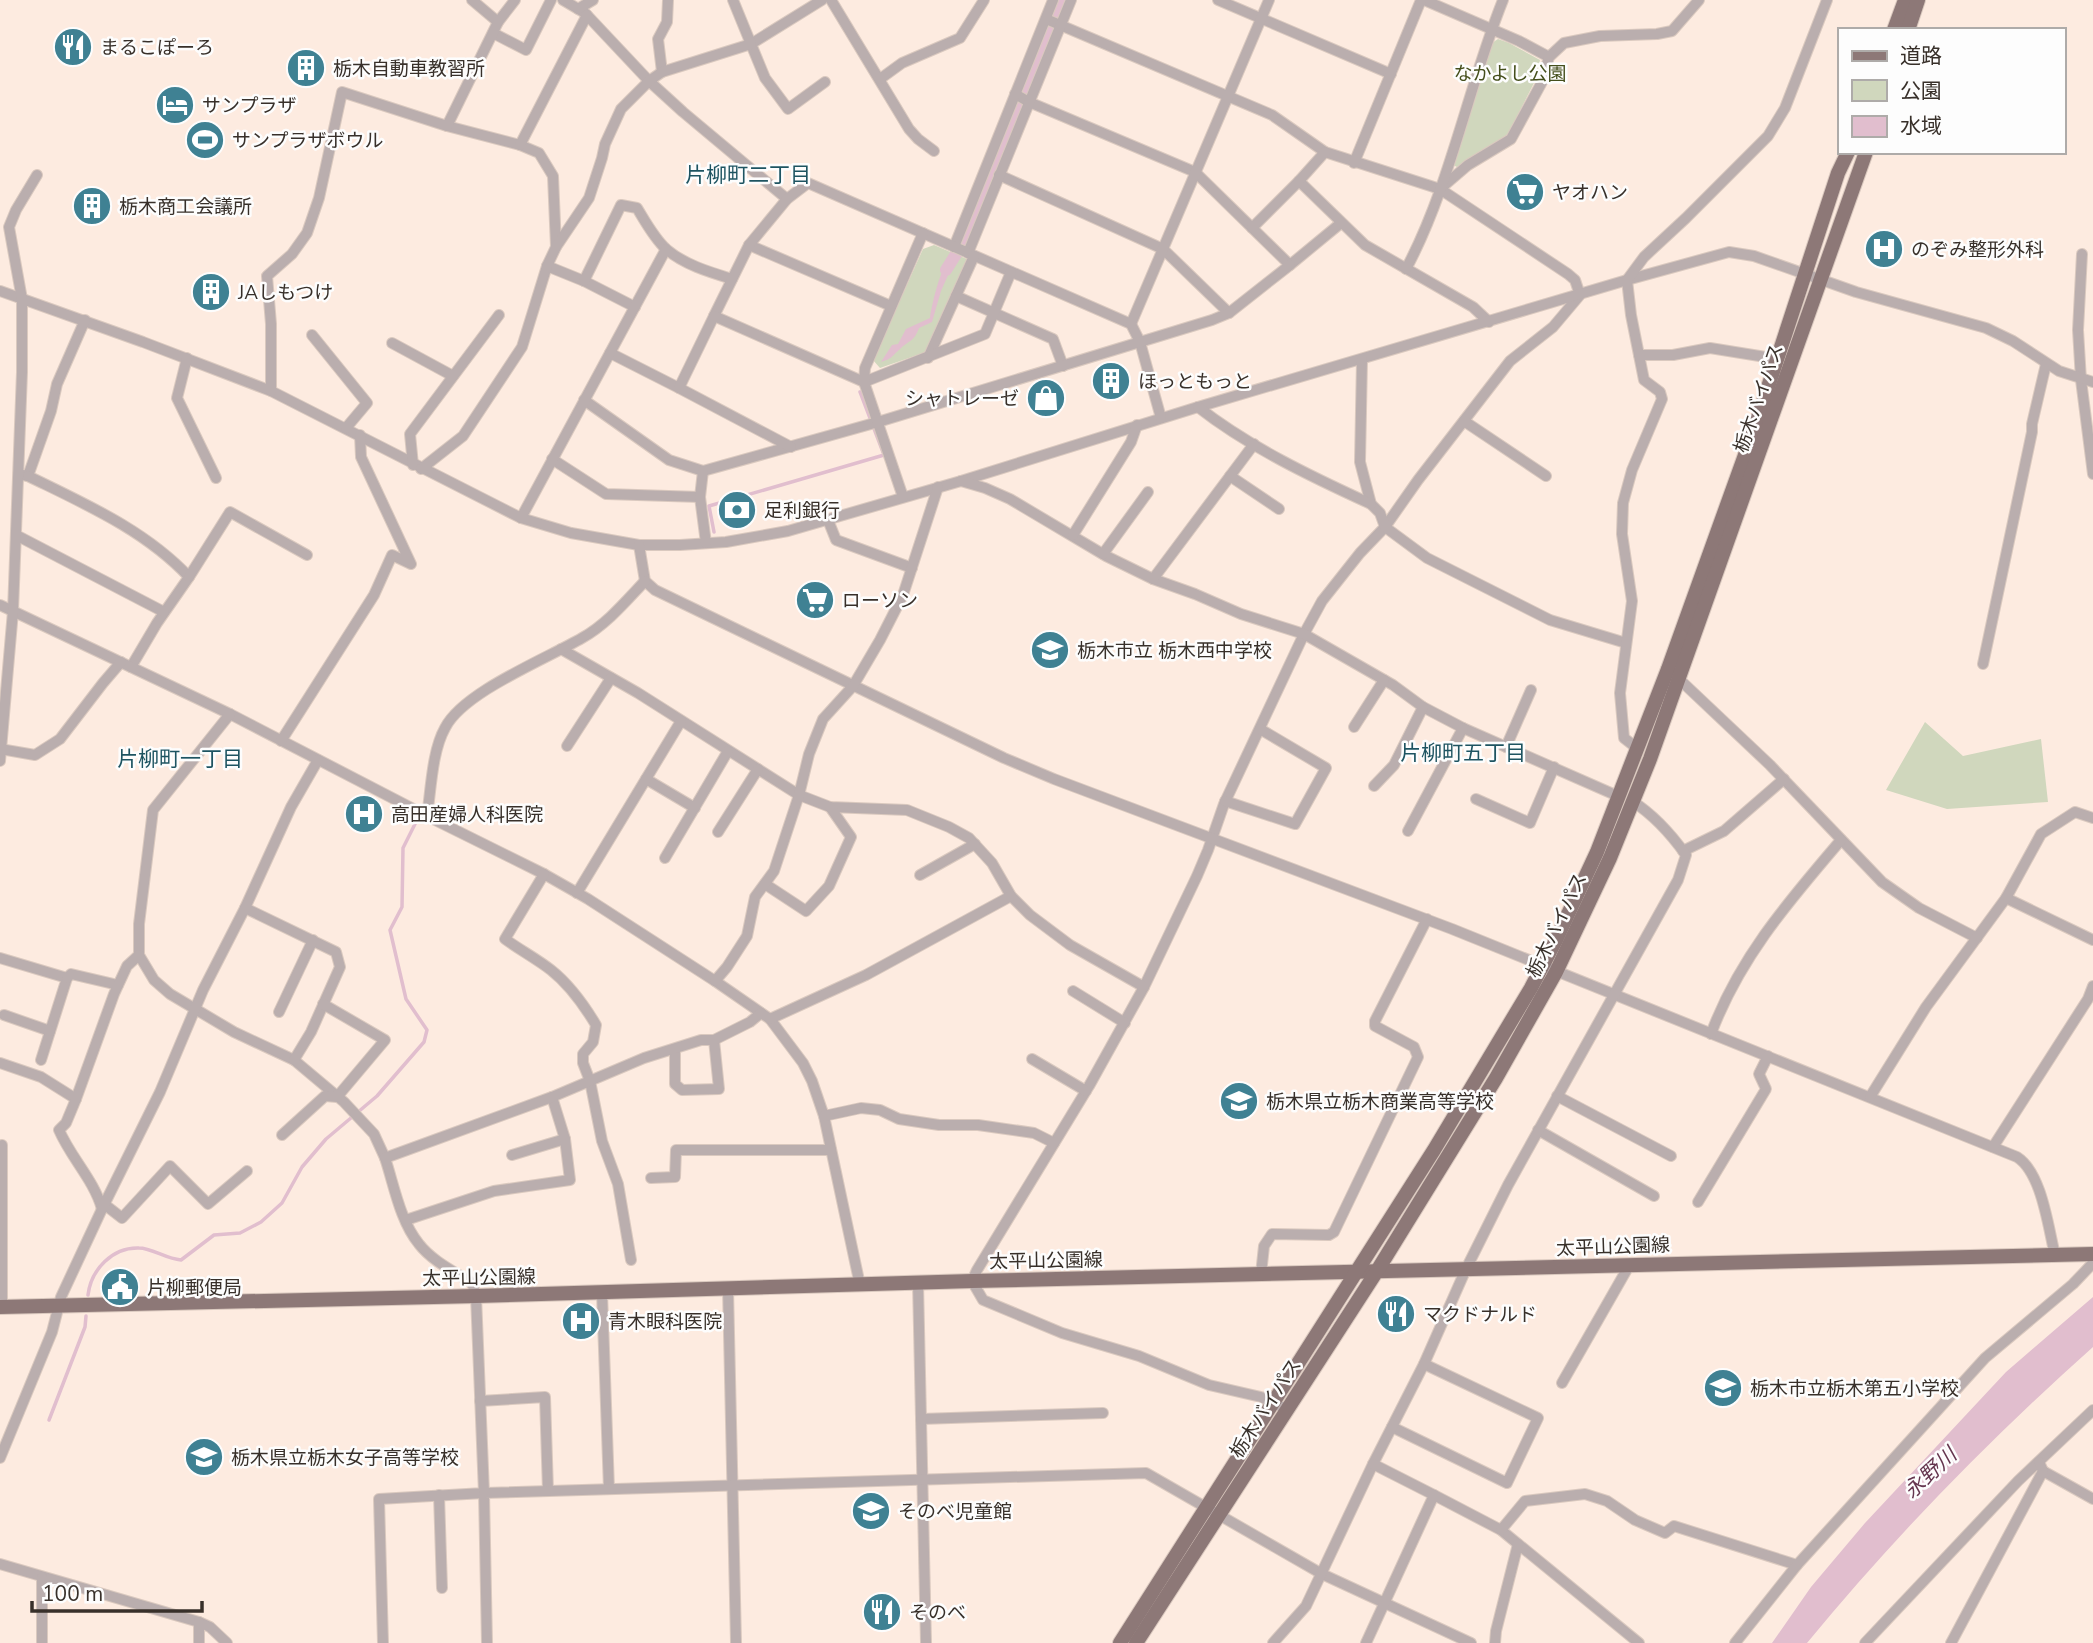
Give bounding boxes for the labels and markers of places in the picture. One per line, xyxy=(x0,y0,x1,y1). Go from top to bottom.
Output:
restaurant icon: まるこぽーろ xyxy=(52,26,94,68)
place label: まるこぽーろ xyxy=(100,35,214,61)
building icon: 栃木自動車教習所 xyxy=(285,47,327,89)
place label: 栃木自動車教習所 xyxy=(333,56,485,82)
hotel icon: サンプラザ xyxy=(154,84,196,126)
place label: サンプラザ xyxy=(202,93,296,119)
sports icon: サンプラザボウル xyxy=(184,119,226,161)
place label: サンプラザボウル xyxy=(232,128,383,154)
supermarket icon: ヤオハン xyxy=(1504,171,1546,213)
place label: ヤオハン xyxy=(1552,180,1628,206)
building icon: 栃木商工会議所 xyxy=(71,185,113,227)
place label: 栃木商工会議所 xyxy=(119,194,252,220)
hospital icon: のぞみ整形外科 xyxy=(1863,228,1905,270)
place label: のぞみ整形外科 xyxy=(1911,237,2044,263)
building icon: JAしもつけ xyxy=(190,271,232,313)
place label: JAしもつけ xyxy=(237,280,333,306)
building icon: ほっともっと xyxy=(1090,360,1132,402)
place label: ほっともっと xyxy=(1138,369,1252,395)
shop icon: シャトレーゼ xyxy=(1025,377,1067,419)
place label: シャトレーゼ xyxy=(905,386,1019,412)
bank icon: 足利銀行 xyxy=(716,489,758,531)
place label: 足利銀行 xyxy=(764,498,840,524)
supermarket icon: ローソン xyxy=(794,579,836,621)
place label: ローソン xyxy=(842,588,918,614)
school or university icon: 栃木市立 栃木西中学校 xyxy=(1029,629,1071,671)
place label: 栃木市立 栃木西中学校 xyxy=(1077,638,1272,664)
hospital icon: 高田産婦人科医院 xyxy=(343,793,385,835)
place label: 高田産婦人科医院 xyxy=(391,802,543,828)
school or university icon: 栃木県立栃木商業高等学校 xyxy=(1218,1080,1260,1122)
place label: 栃木県立栃木商業高等学校 xyxy=(1266,1089,1494,1115)
public building icon: 片柳郵便局 xyxy=(99,1266,141,1308)
place label: 片柳郵便局 xyxy=(147,1275,242,1301)
restaurant icon: マクドナルド xyxy=(1375,1293,1417,1335)
hospital icon: 青木眼科医院 xyxy=(560,1300,602,1342)
place label: マクドナルド xyxy=(1423,1302,1537,1328)
place label: 青木眼科医院 xyxy=(608,1309,722,1335)
school or university icon: 栃木市立栃木第五小学校 xyxy=(1702,1367,1744,1409)
place label: 栃木市立栃木第五小学校 xyxy=(1750,1376,1959,1402)
school or university icon: 栃木県立栃木女子高等学校 xyxy=(183,1436,225,1478)
place label: 栃木県立栃木女子高等学校 xyxy=(231,1445,459,1471)
school or university icon: そのべ児童館 xyxy=(850,1490,892,1532)
place label: そのべ児童館 xyxy=(898,1499,1012,1525)
restaurant icon: そのべ xyxy=(861,1591,903,1633)
place label: そのべ xyxy=(909,1600,966,1626)

